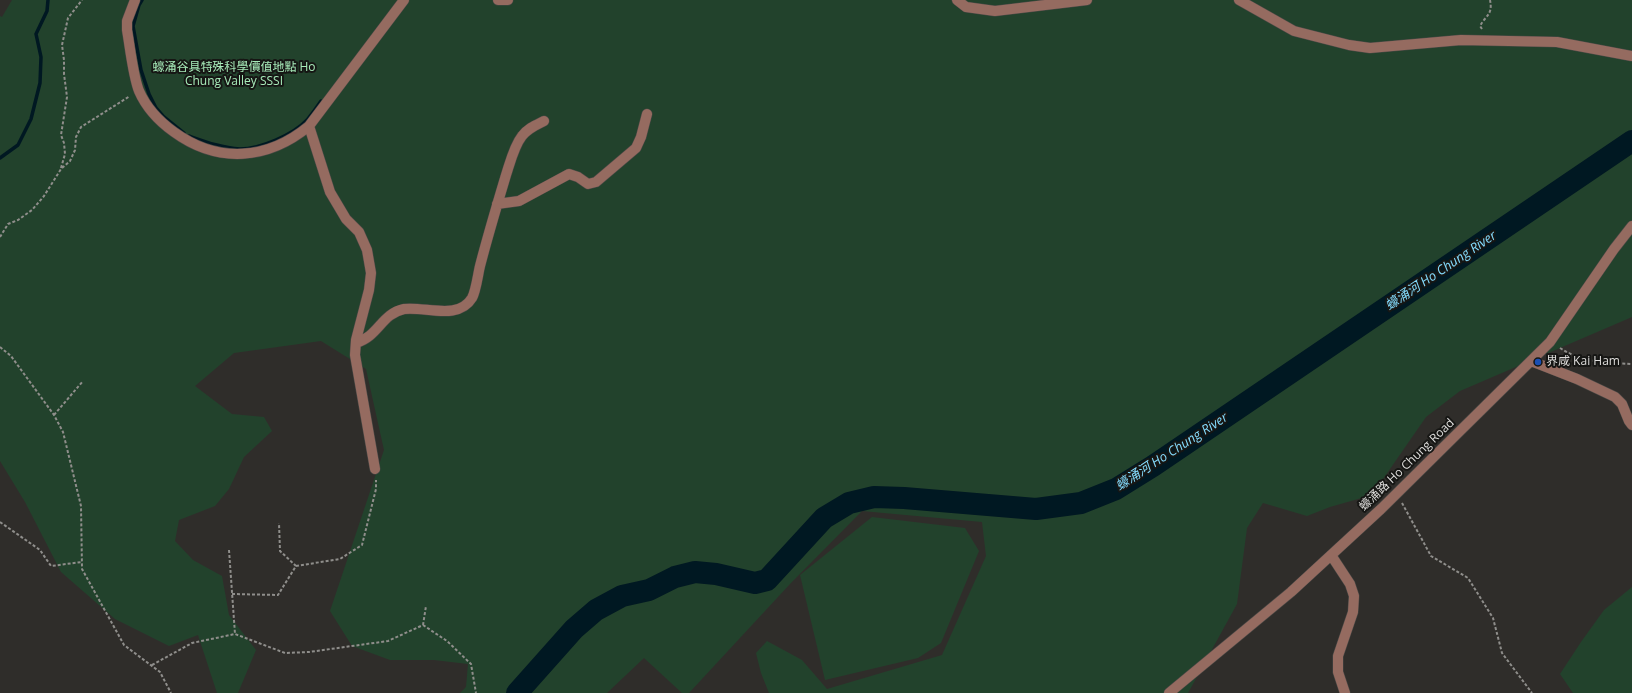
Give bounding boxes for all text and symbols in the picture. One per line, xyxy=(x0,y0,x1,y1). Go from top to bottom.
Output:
park label: 蠔涌谷具特殊科學價值地點 Ho Chung Valley SSSI xyxy=(152,61,316,89)
water label: 蠔涌河 Ho Chung River xyxy=(1383,228,1499,314)
place label: 界咸 Kai Ham xyxy=(1546,355,1620,369)
marker: 界咸 Kai Ham xyxy=(1533,357,1543,367)
water label: 蠔涌河 Ho Chung River xyxy=(1113,410,1231,494)
street label: 蠔涌路 Ho Chung Road xyxy=(1357,416,1457,514)

